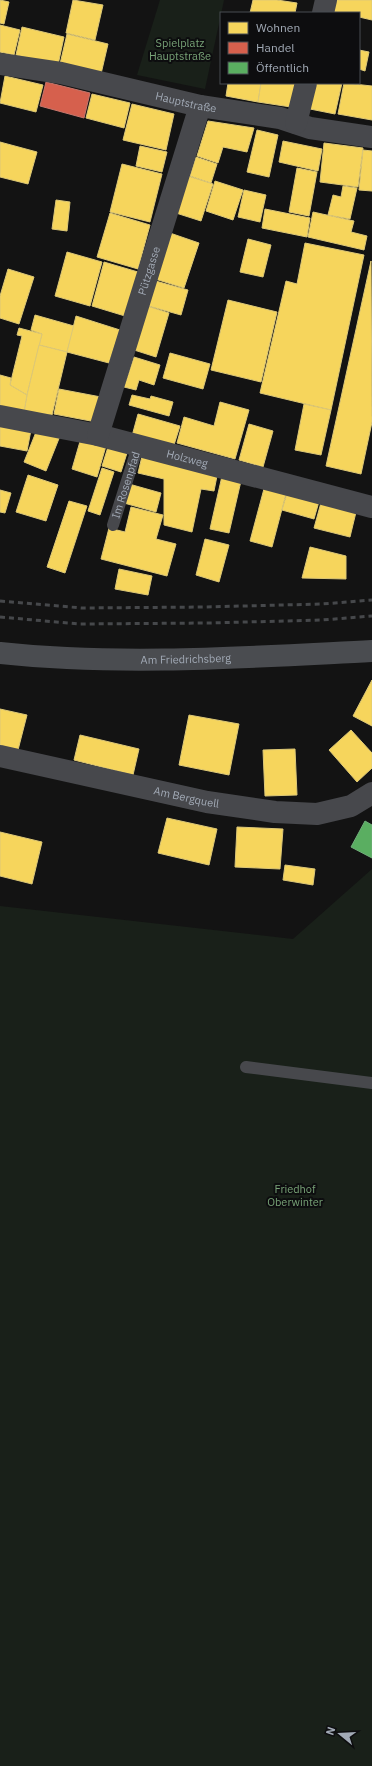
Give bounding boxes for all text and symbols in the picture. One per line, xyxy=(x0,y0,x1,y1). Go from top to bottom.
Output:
legend xyxy=(220,12,360,84)
text: Wohnen xyxy=(256,20,300,35)
park label: Spielplatz Hauptstraße xyxy=(149,36,211,63)
text: Handel xyxy=(256,40,295,55)
text: Öffentlich xyxy=(256,60,309,75)
street label: Hauptstraße xyxy=(154,89,217,115)
street label: Pützgasse xyxy=(135,245,163,297)
street label: Holzweg xyxy=(165,446,210,471)
street label: Im Rosenpfad xyxy=(109,450,143,520)
street label: Am Friedrichsberg xyxy=(141,651,231,667)
street label: Am Bergquell xyxy=(152,783,220,811)
park label: Friedhof Oberwinter xyxy=(267,1182,323,1209)
north arrow xyxy=(320,1714,360,1754)
text: N xyxy=(323,1725,338,1737)

